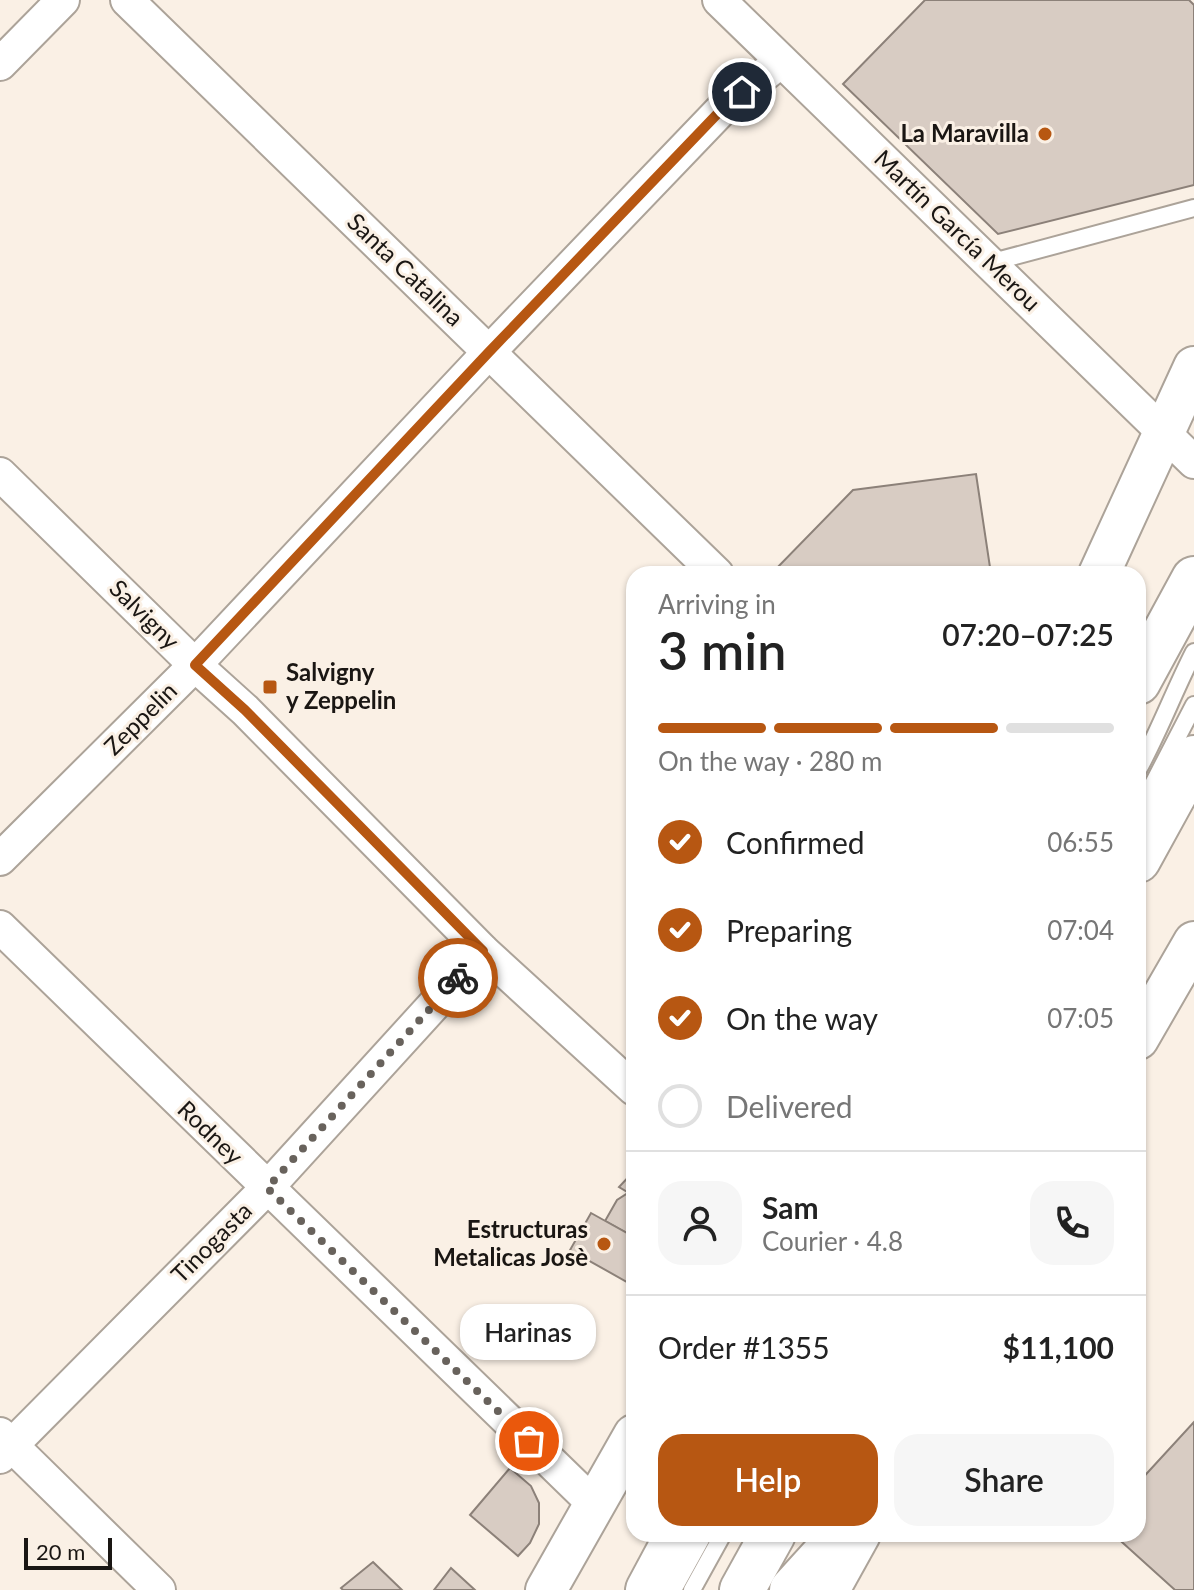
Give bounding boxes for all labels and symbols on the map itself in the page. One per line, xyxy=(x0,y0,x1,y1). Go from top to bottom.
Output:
pin xyxy=(708,58,776,126)
place label: La Maravilla xyxy=(900,118,1029,147)
marker: La Maravilla xyxy=(1036,125,1054,143)
street label: Martín García Merou xyxy=(869,143,1047,317)
street label: Santa Catalina xyxy=(342,206,470,331)
street label: Salvigny xyxy=(104,573,186,655)
place label: Salvigny y Zeppelin xyxy=(286,657,396,714)
street label: Zeppelin xyxy=(98,676,182,760)
marker: Salvigny y Zeppelin xyxy=(261,678,279,696)
courier xyxy=(418,938,498,1018)
street label: Rodney xyxy=(172,1094,250,1170)
street label: Tinogasta xyxy=(165,1196,257,1288)
place label: Estructuras Metalicas Josè xyxy=(433,1214,588,1271)
marker: Estructuras Metalicas Josè xyxy=(595,1235,613,1253)
callout: Harinas xyxy=(461,1305,597,1361)
pin xyxy=(495,1407,563,1475)
scale bar xyxy=(24,1534,112,1570)

